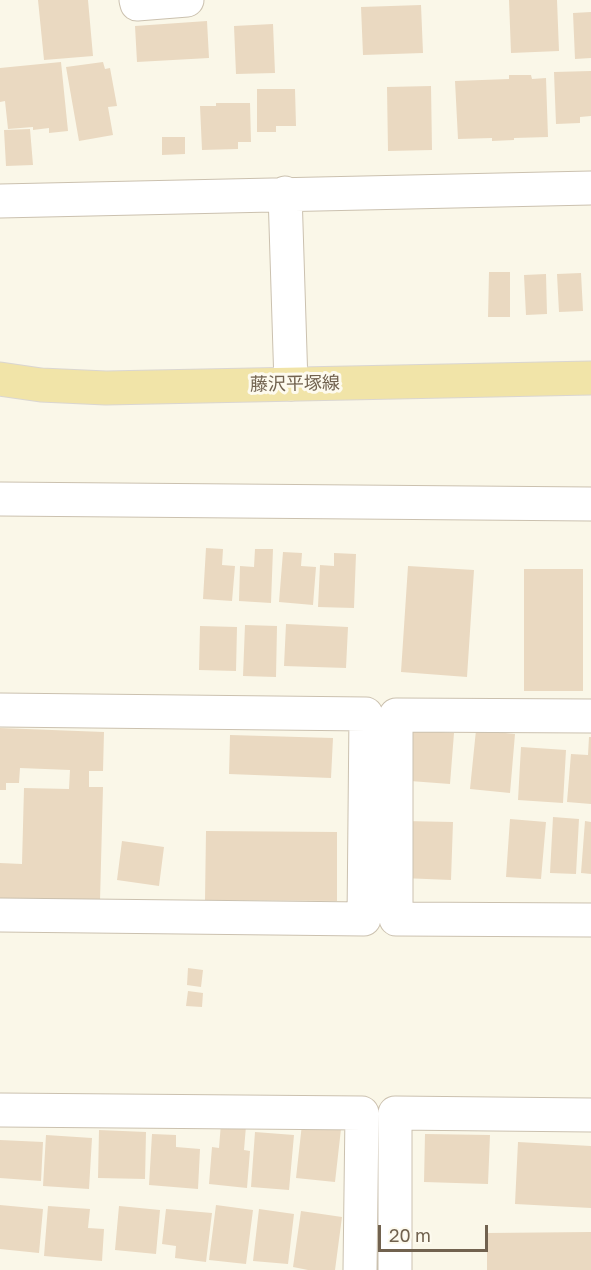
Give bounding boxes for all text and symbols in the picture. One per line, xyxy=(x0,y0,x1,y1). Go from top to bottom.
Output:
street label: 藤沢平塚線 xyxy=(250,372,340,396)
scale bar xyxy=(381,1213,490,1251)
text: 20 m xyxy=(389,1224,431,1246)

